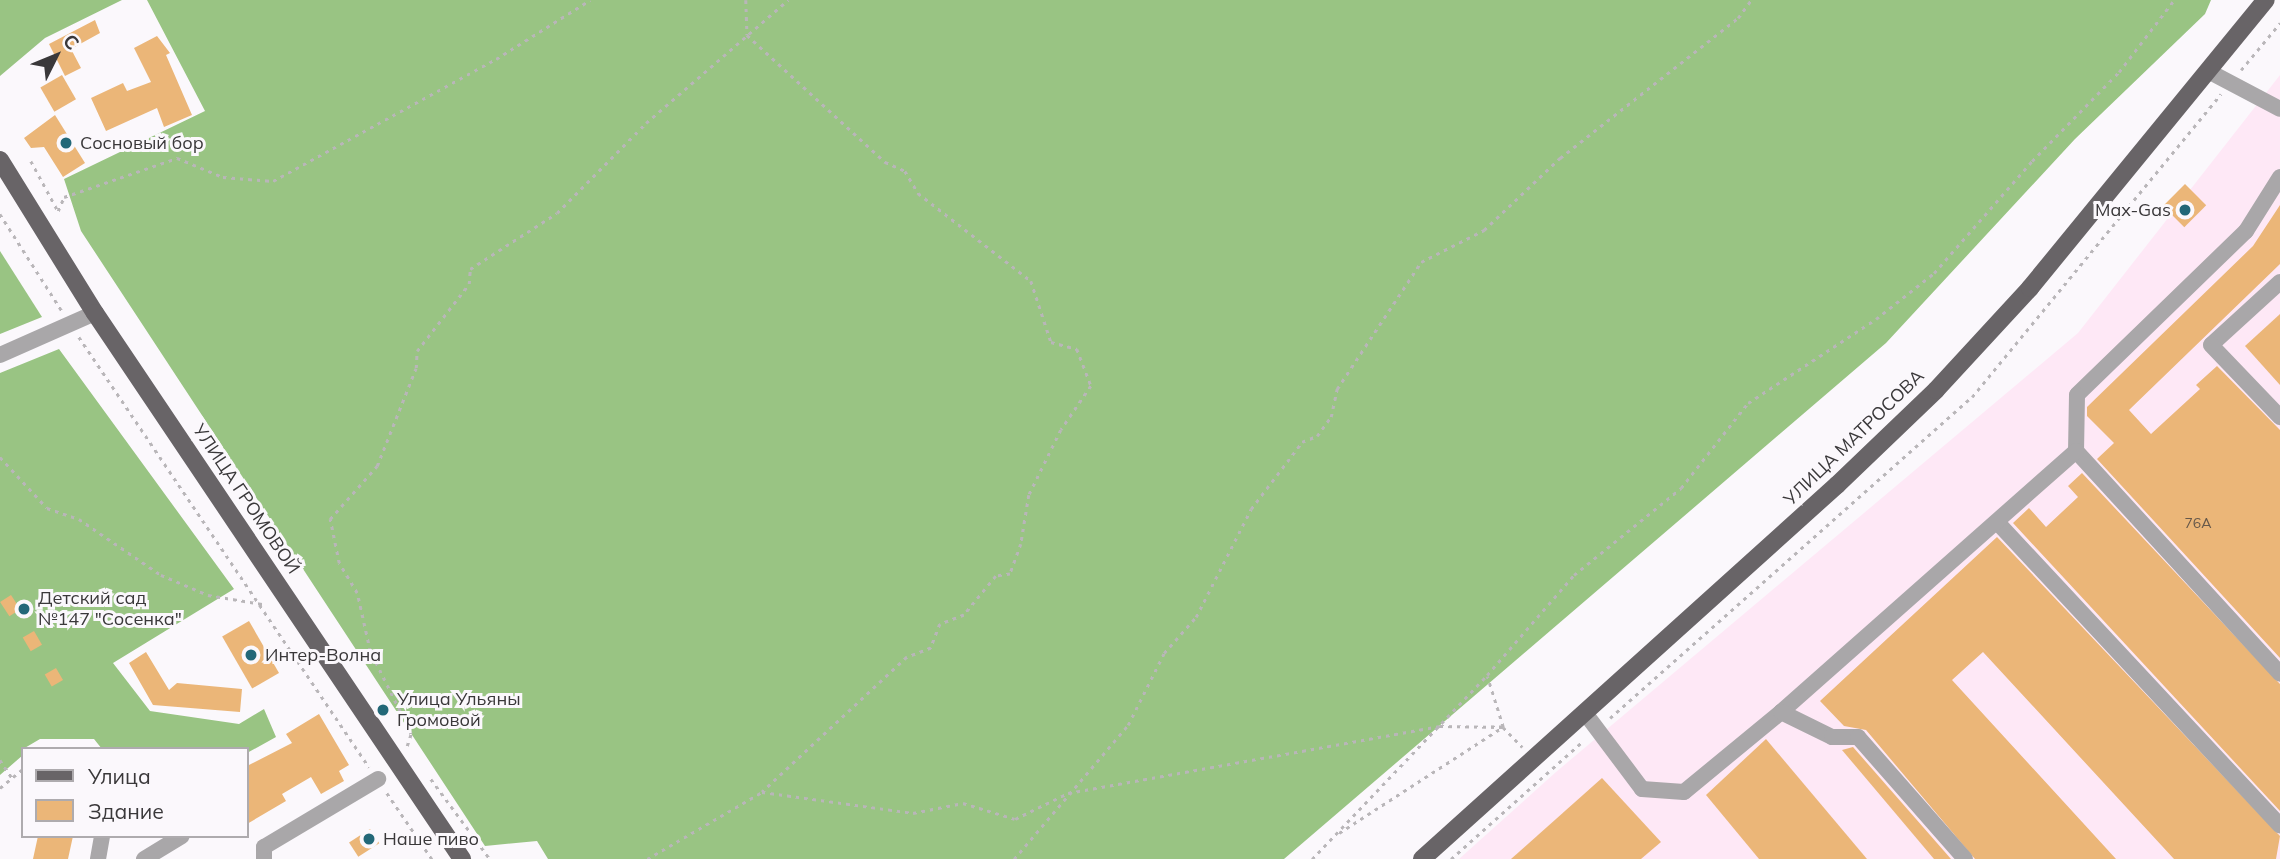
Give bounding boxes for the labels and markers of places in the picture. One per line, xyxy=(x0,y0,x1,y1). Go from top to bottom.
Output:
place label: Сосновый бор xyxy=(80,132,204,154)
marker: Сосновый бор xyxy=(58,135,74,151)
place label: Max-Gas xyxy=(2095,199,2171,221)
marker: Max-Gas xyxy=(2177,202,2193,218)
place label: Детский сад №147 "Сосенка" xyxy=(38,588,182,630)
marker: Детский сад №147 "Сосенка" xyxy=(16,601,32,617)
place label: Интер-Волна xyxy=(265,644,381,666)
marker: Интер-Волна xyxy=(243,647,259,663)
place label: Улица Ульяны Громовой xyxy=(397,689,521,732)
marker: Улица Ульяны Громовой xyxy=(375,702,391,718)
place label: Наше пиво xyxy=(383,828,479,850)
marker: Наше пиво xyxy=(361,831,377,847)

